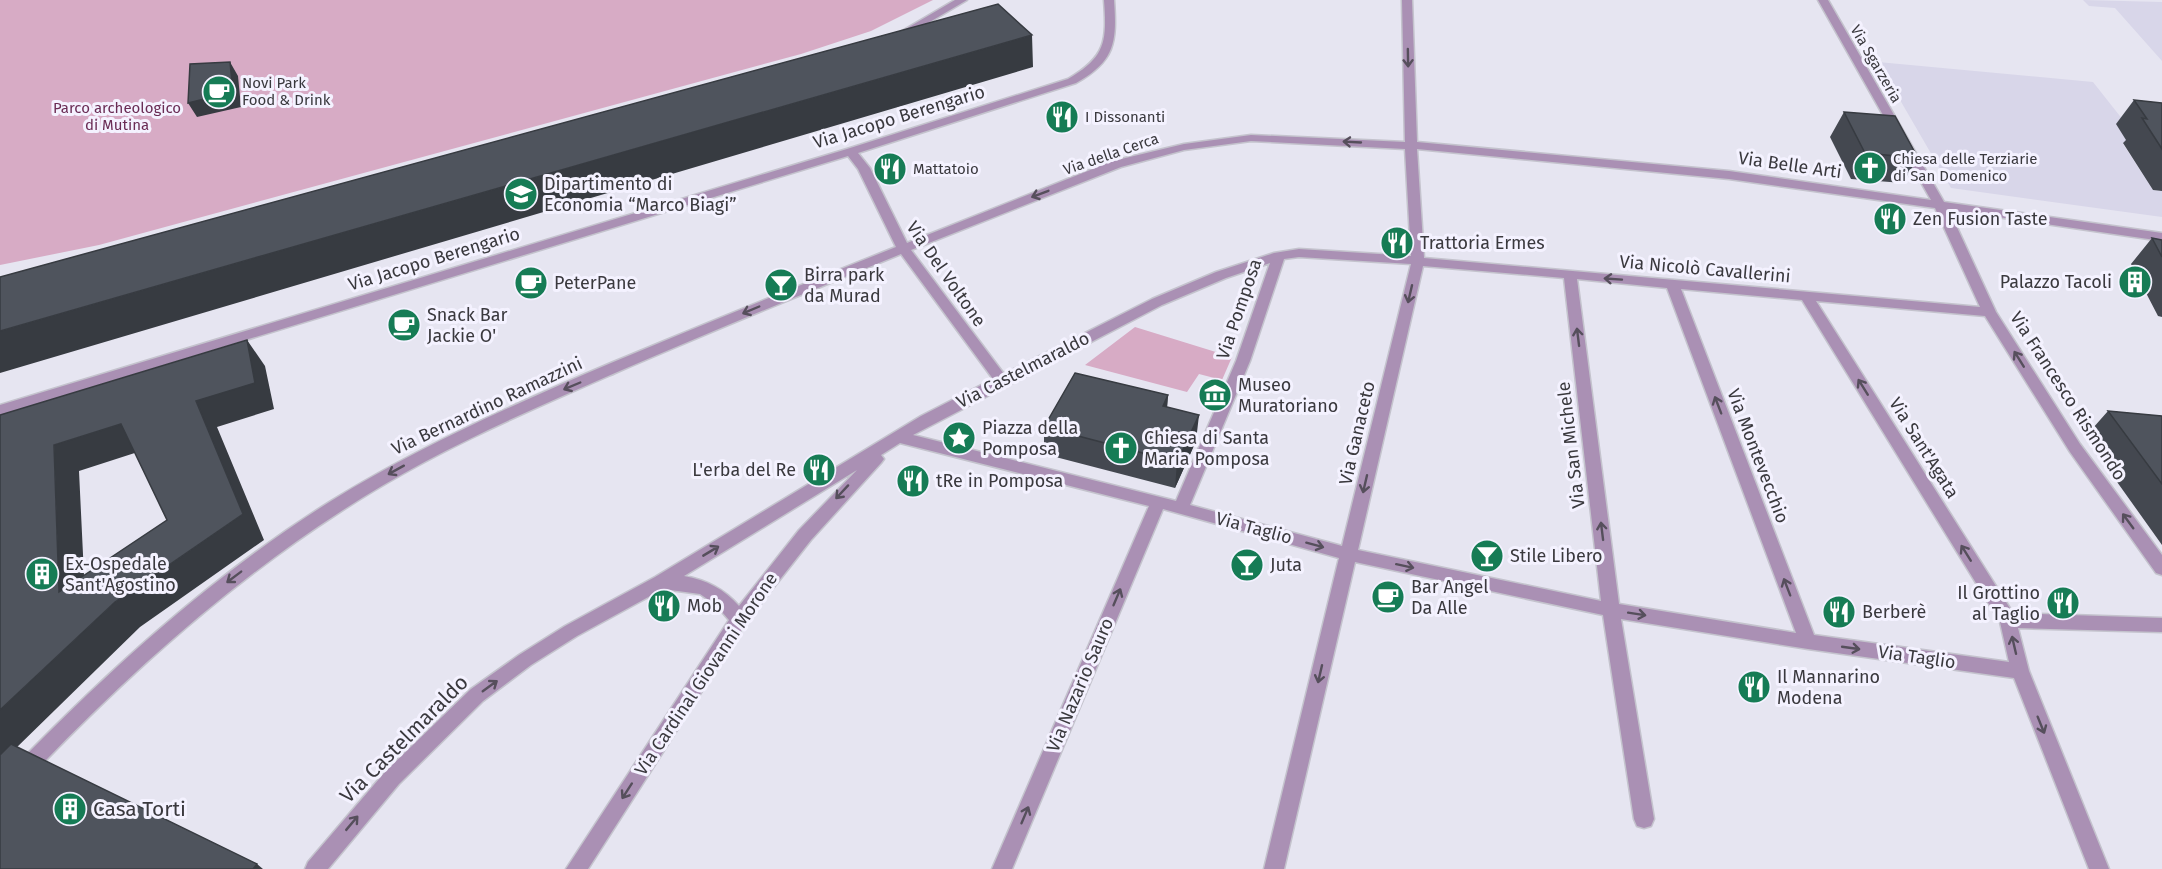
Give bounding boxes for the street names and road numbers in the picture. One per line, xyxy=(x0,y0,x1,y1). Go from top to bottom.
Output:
street label: Via Sgarzeria xyxy=(1846,22,1906,106)
street label: Via Jacopo Berengario xyxy=(810,80,988,154)
street label: Via della Cerca xyxy=(1061,129,1161,179)
street label: Via Belle Arti xyxy=(1737,147,1843,183)
street label: Via Del Voltone xyxy=(902,217,990,331)
street label: Via Jacopo Berengario xyxy=(345,222,523,296)
street label: Via Nicolò Cavallerini xyxy=(1618,251,1792,287)
street label: Via Pomposa xyxy=(1212,256,1266,362)
street label: Via Francesco Rismondo xyxy=(2005,308,2131,484)
street label: Via Castelmaraldo xyxy=(953,327,1093,413)
street label: Via Bernardino Ramazzini xyxy=(388,352,586,460)
street label: Via Ganaceto xyxy=(1334,379,1380,487)
street label: Via San Michele xyxy=(1552,380,1590,510)
street label: Via Montevecchio xyxy=(1722,386,1794,526)
street label: Via Sant'Agata xyxy=(1884,394,1964,502)
street label: Via Taglio xyxy=(1214,507,1294,549)
street label: Via Cardinal Giovanni Morone xyxy=(630,568,782,780)
street label: Via Nazario Sauro xyxy=(1042,615,1118,755)
street label: Via Taglio xyxy=(1877,641,1957,673)
street label: Via Castelmaraldo xyxy=(334,669,474,809)

